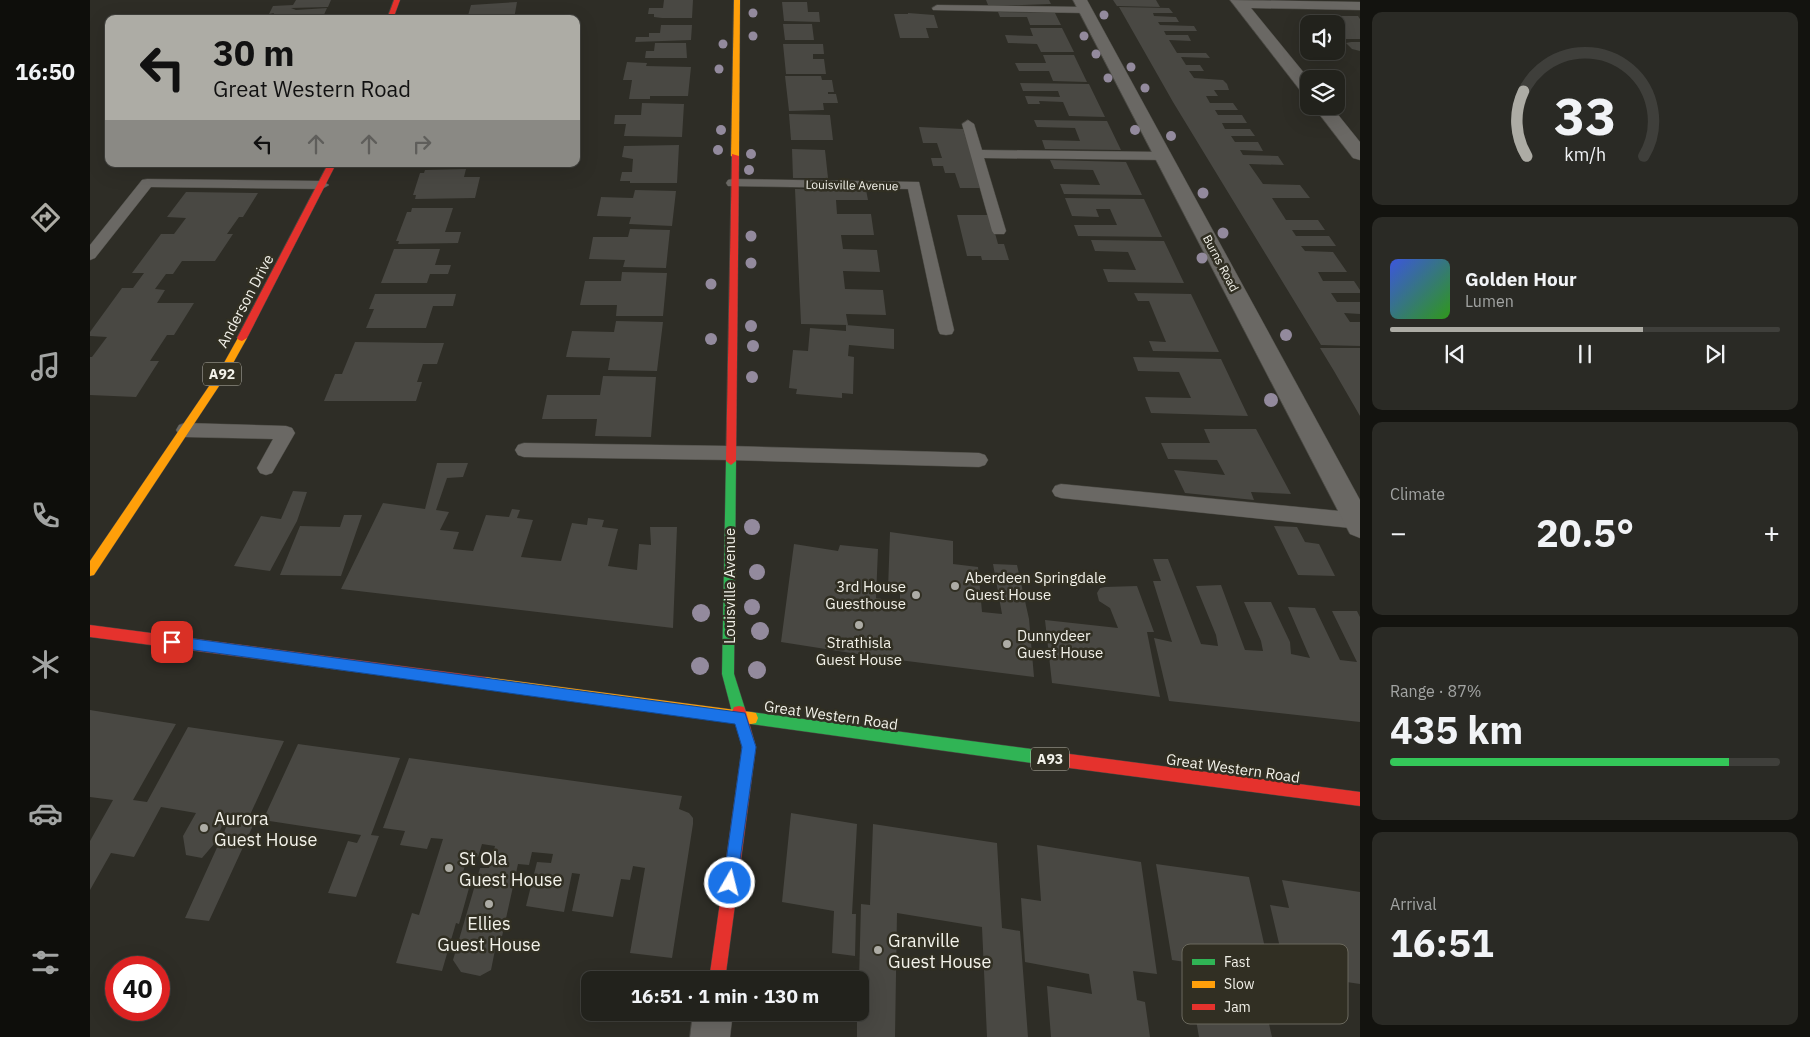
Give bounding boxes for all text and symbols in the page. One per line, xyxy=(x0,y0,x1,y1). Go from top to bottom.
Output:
map controls xyxy=(1300,15,1345,115)
button: sound xyxy=(1300,15,1345,60)
text: 30 m xyxy=(213,30,295,76)
icon: left xyxy=(130,35,195,100)
text: 16:50 xyxy=(15,57,75,86)
button: layers xyxy=(1300,70,1345,115)
text: Great Western Road xyxy=(213,74,411,103)
text: 33 xyxy=(1554,82,1616,149)
icon: left xyxy=(249,130,277,158)
icon: ahead xyxy=(302,130,330,158)
icon: ahead xyxy=(355,130,383,158)
icon: right xyxy=(408,130,436,158)
text: km/h xyxy=(1564,143,1606,166)
street label: Louisville Avenue xyxy=(805,177,899,193)
icon: directions xyxy=(28,200,63,235)
street label: Burns Road xyxy=(1200,232,1242,294)
street label: Anderson Drive xyxy=(212,251,278,351)
text: Golden Hour xyxy=(1465,267,1577,291)
text: Lumen xyxy=(1465,291,1514,311)
icon: previous xyxy=(1441,340,1469,368)
icon: pause xyxy=(1571,340,1599,368)
icon: next xyxy=(1701,340,1729,368)
icon: music xyxy=(28,349,63,384)
road number: A92 xyxy=(203,362,241,386)
text: Climate xyxy=(1390,484,1445,504)
icon: phone xyxy=(28,498,63,533)
text: 20.5° xyxy=(1536,508,1634,557)
text: − xyxy=(1390,514,1407,551)
text: + xyxy=(1763,514,1780,551)
street label: Louisville Avenue xyxy=(720,528,739,644)
place label: Aberdeen Springdale Guest House xyxy=(965,568,1106,604)
place label: 3rd House Guesthouse xyxy=(825,577,906,613)
marker: Aberdeen Springdale Guest House xyxy=(949,580,961,592)
marker: 3rd House Guesthouse xyxy=(910,589,922,601)
marker: Strathisla Guest House xyxy=(853,619,865,631)
pin xyxy=(151,621,193,663)
place label: Dunnydeer Guest House xyxy=(1017,626,1103,662)
icon: arrive xyxy=(158,628,186,656)
place label: Strathisla Guest House xyxy=(816,633,902,669)
marker: Dunnydeer Guest House xyxy=(1001,638,1013,650)
icon: climate xyxy=(28,647,63,682)
text: Range · 87% xyxy=(1390,681,1482,701)
street label: Great Western Road xyxy=(763,696,899,734)
text: 435 km xyxy=(1390,705,1523,754)
road number: A93 xyxy=(1031,748,1069,771)
street label: Great Western Road xyxy=(1165,749,1301,787)
icon: car xyxy=(28,796,63,831)
place label: Aurora Guest House xyxy=(214,807,318,851)
marker: Aurora Guest House xyxy=(198,822,210,834)
place label: St Ola Guest House xyxy=(459,847,563,891)
position arrow xyxy=(703,856,755,908)
marker: St Ola Guest House xyxy=(443,862,455,874)
text: Arrival xyxy=(1390,894,1437,914)
marker: Ellies Guest House xyxy=(483,898,495,910)
place label: Ellies Guest House xyxy=(437,912,541,956)
text: 16:51 xyxy=(1390,918,1494,967)
place label: Granville Guest House xyxy=(888,929,992,973)
marker: Granville Guest House xyxy=(872,944,884,956)
legend xyxy=(1182,944,1348,1024)
icon: filters xyxy=(28,945,63,980)
text: Fast xyxy=(1224,953,1250,971)
speed limit sign: 40 xyxy=(105,956,170,1021)
text: Slow xyxy=(1224,975,1255,993)
text: 16:51 · 1 min · 130 m xyxy=(631,984,819,1008)
text: Jam xyxy=(1224,998,1251,1016)

